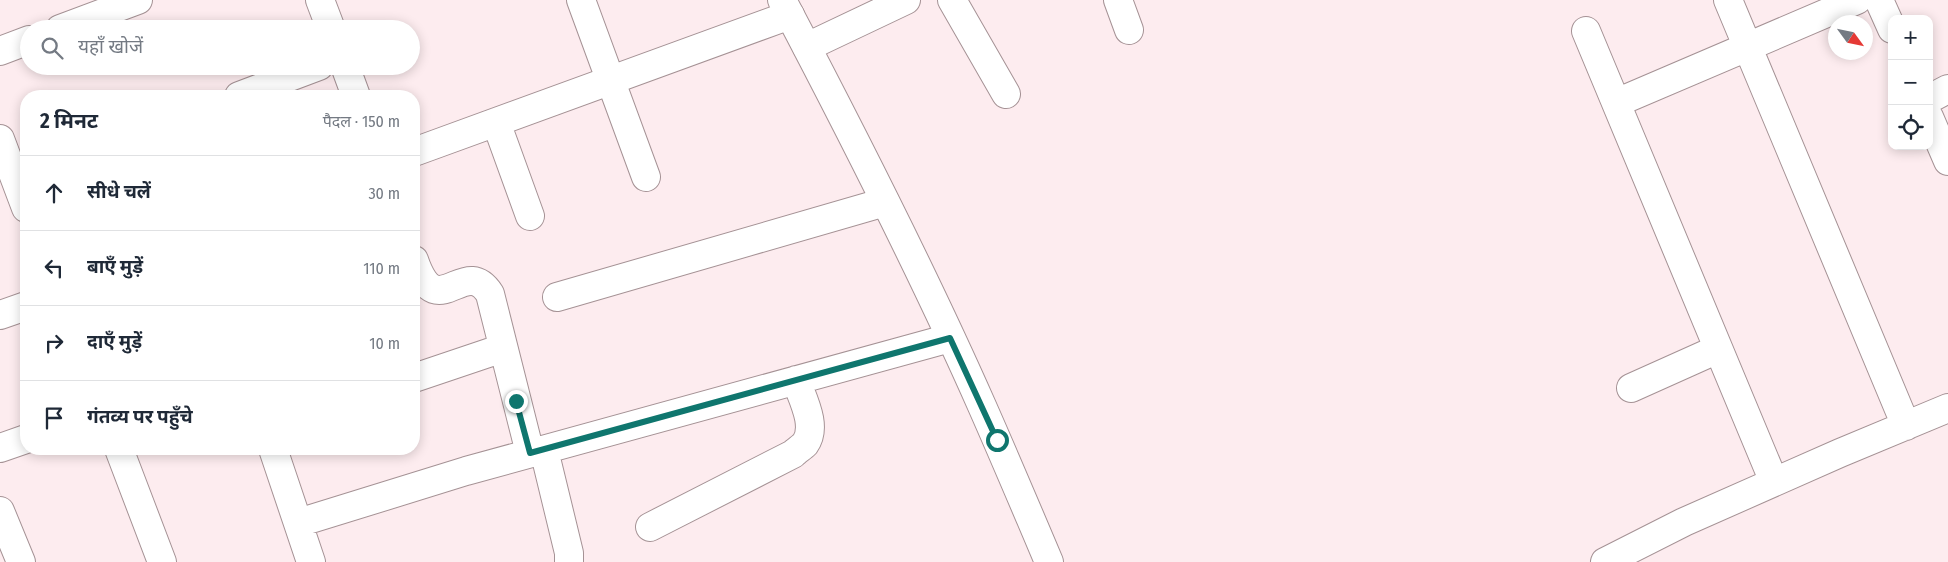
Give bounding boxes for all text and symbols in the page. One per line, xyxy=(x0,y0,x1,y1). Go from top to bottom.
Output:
north arrow xyxy=(1828,15,1873,60)
map controls xyxy=(1888,15,1933,150)
button: + xyxy=(1888,15,1933,60)
search box xyxy=(20,20,420,75)
icon: search xyxy=(38,34,66,62)
text: यहाँ खोजें xyxy=(78,35,143,58)
button: − xyxy=(1888,60,1933,105)
button: locate xyxy=(1888,105,1933,150)
text: 2 मिनट xyxy=(40,108,98,134)
text: पैदल · 150 m xyxy=(323,112,400,131)
icon: ahead xyxy=(40,179,68,207)
text: सीधे चलें xyxy=(87,180,151,203)
text: 30 m xyxy=(368,184,400,203)
icon: left xyxy=(40,254,68,282)
text: बाएँ मुड़ें xyxy=(87,255,143,278)
text: 110 m xyxy=(363,259,400,278)
icon: right xyxy=(40,329,68,357)
text: दाएँ मुड़ें xyxy=(87,330,142,353)
text: 10 m xyxy=(369,334,400,353)
route end xyxy=(505,390,528,413)
icon: arrive xyxy=(40,404,68,432)
text: गंतव्य पर पहुँचे xyxy=(87,405,193,428)
route start xyxy=(986,429,1009,452)

